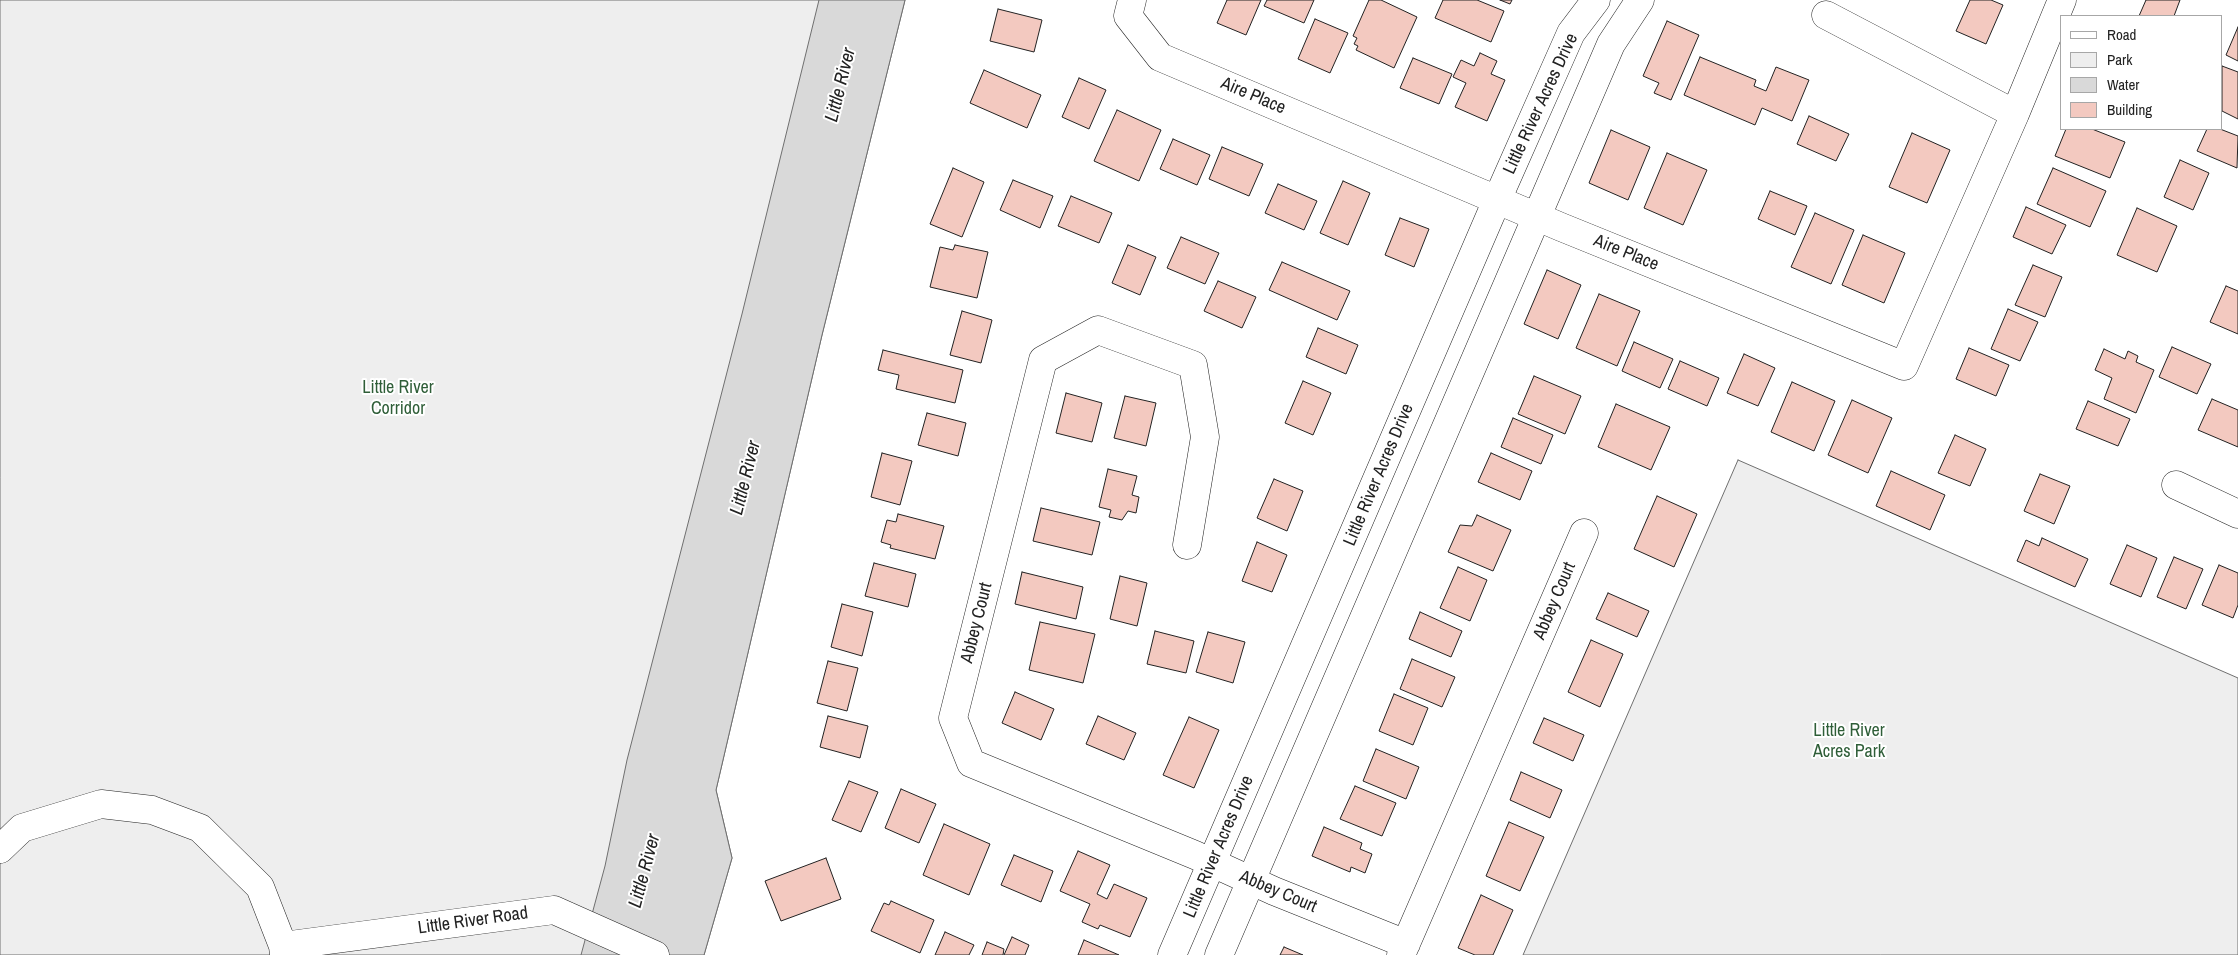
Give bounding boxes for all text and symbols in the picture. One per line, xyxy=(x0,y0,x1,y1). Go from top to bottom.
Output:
legend xyxy=(2060,15,2223,130)
text: Road xyxy=(2107,24,2136,45)
street label: Little River Acres Drive xyxy=(1499,30,1583,178)
water label: Little River xyxy=(821,46,861,124)
text: Park xyxy=(2107,49,2132,70)
street label: Aire Place xyxy=(1217,73,1289,119)
text: Water xyxy=(2107,74,2139,95)
text: Building xyxy=(2107,99,2152,120)
street label: Aire Place xyxy=(1590,230,1662,276)
park label: Little River Corridor xyxy=(362,377,434,419)
street label: Little River Acres Drive xyxy=(1339,401,1419,549)
water label: Little River xyxy=(726,439,766,517)
street label: Abbey Court xyxy=(1529,559,1581,643)
street label: Abbey Court xyxy=(957,581,997,665)
park label: Little River Acres Park xyxy=(1813,720,1885,762)
street label: Little River Acres Drive xyxy=(1179,773,1259,921)
water label: Little River xyxy=(624,832,666,910)
street label: Abbey Court xyxy=(1236,866,1320,918)
street label: Little River Road xyxy=(417,903,529,939)

